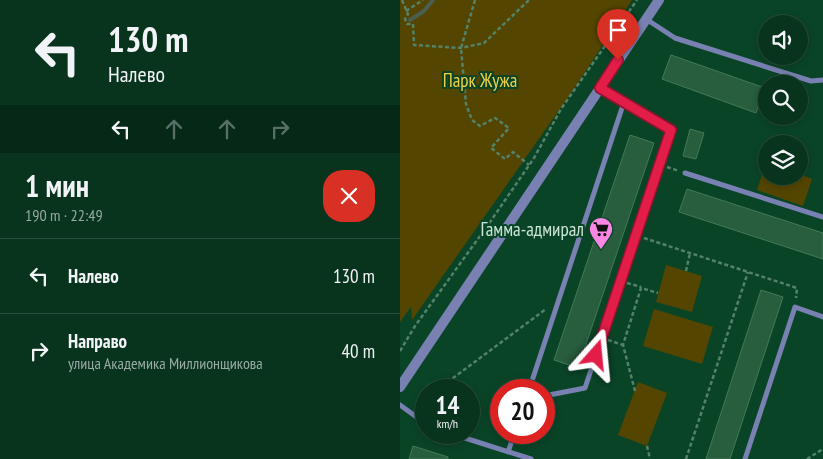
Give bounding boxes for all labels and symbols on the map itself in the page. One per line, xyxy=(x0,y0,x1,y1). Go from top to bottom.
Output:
pin xyxy=(597,9,639,60)
park label: Парк Жужа xyxy=(443,68,517,92)
supermarket icon: Гамма-адмирал xyxy=(588,216,614,250)
place label: Гамма-адмирал xyxy=(481,217,584,241)
position arrow xyxy=(569,328,621,380)
speed limit sign: 20 xyxy=(490,379,555,444)

